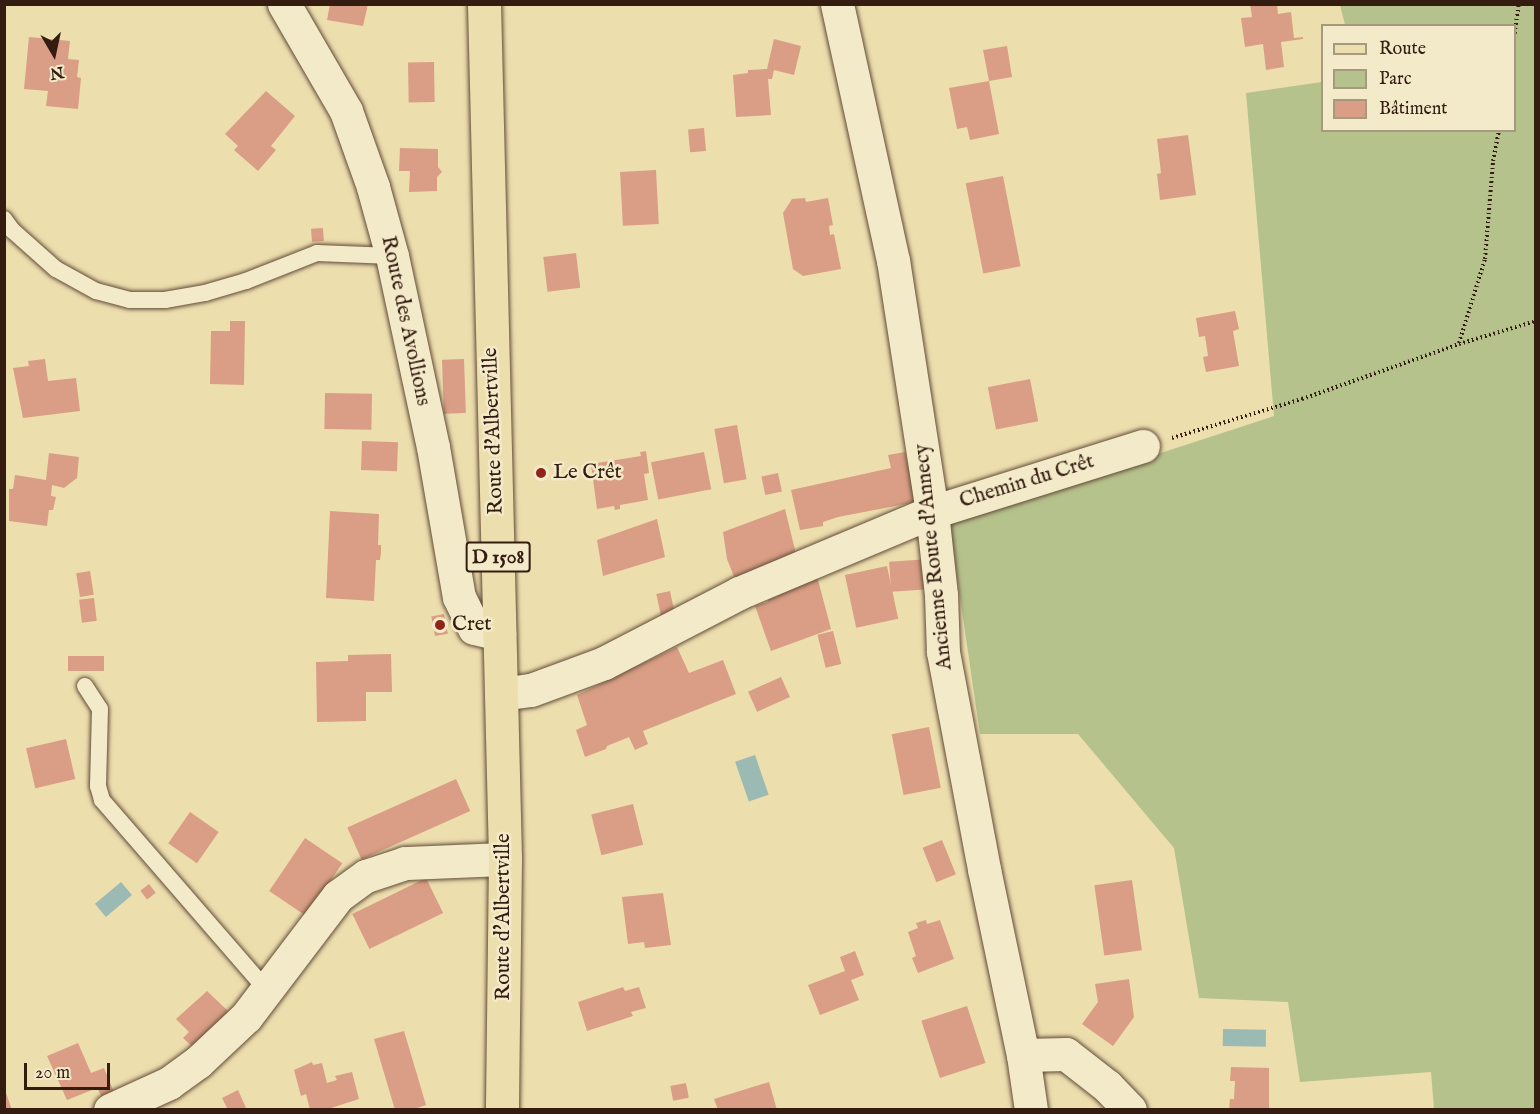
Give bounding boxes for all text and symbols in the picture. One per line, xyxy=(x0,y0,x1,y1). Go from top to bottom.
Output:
north arrow xyxy=(24,24,84,84)
legend xyxy=(1321,24,1516,132)
text: Route xyxy=(1379,38,1426,61)
text: N xyxy=(48,61,65,83)
text: Parc xyxy=(1379,68,1411,91)
text: Bâtiment xyxy=(1379,98,1448,121)
street label: Route des Avollions xyxy=(375,234,435,408)
street label: Route d'Albertville xyxy=(478,347,510,515)
street label: Ancienne Route d'Annecy xyxy=(910,443,958,671)
street label: Chemin du Crêt xyxy=(957,450,1097,514)
place label: Le Crêt xyxy=(553,460,622,486)
marker: Le Crêt xyxy=(534,466,548,480)
road number: D 1508 xyxy=(465,540,531,574)
place label: Cret xyxy=(452,612,491,638)
marker: Cret xyxy=(433,618,447,632)
street label: Route d'Albertville xyxy=(491,833,517,1001)
scale bar xyxy=(27,1051,112,1089)
text: 20 m xyxy=(35,1062,70,1085)

